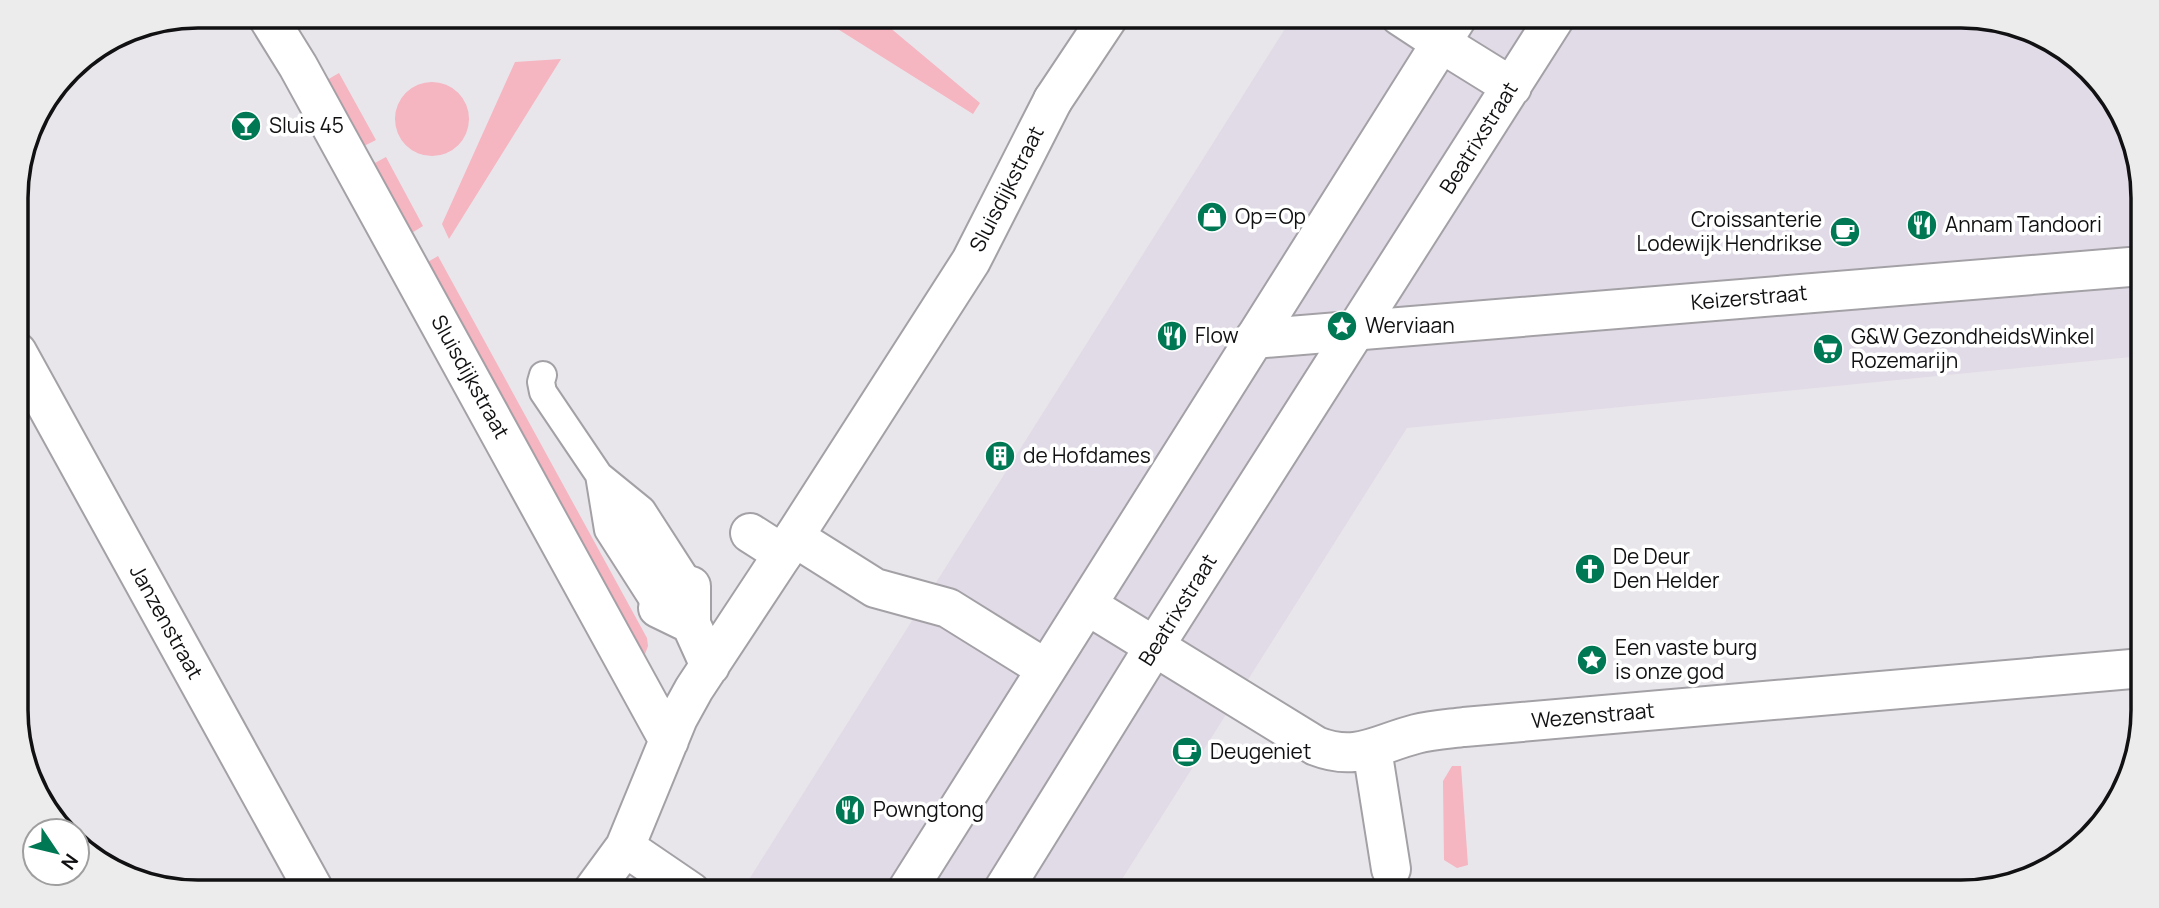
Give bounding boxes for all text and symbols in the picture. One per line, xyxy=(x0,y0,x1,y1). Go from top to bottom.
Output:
street label: Beatrixstraat xyxy=(1433,76,1524,199)
bar icon: Sluis 45 xyxy=(229,109,263,143)
place label: Sluis 45 xyxy=(269,111,344,139)
street label: Sluisdijkstraat xyxy=(962,121,1050,256)
shop icon: Op=Op xyxy=(1195,200,1229,234)
place label: Op=Op xyxy=(1235,202,1306,230)
place label: Croissanterie Lodewijk Hendrikse xyxy=(1637,205,1822,257)
restaurant icon: Annam Tandoori xyxy=(1905,208,1939,242)
place label: Annam Tandoori xyxy=(1945,210,2102,238)
cafe icon: Croissanterie Lodewijk Hendrikse xyxy=(1828,215,1862,249)
street label: Keizerstraat xyxy=(1689,278,1808,316)
place icon: Werviaan xyxy=(1325,309,1359,343)
street label: Sluisdijkstraat xyxy=(425,310,516,443)
place label: Werviaan xyxy=(1365,311,1455,339)
restaurant icon: Flow xyxy=(1155,319,1189,353)
place label: Flow xyxy=(1195,321,1239,349)
place label: G&W GezondheidsWinkel Rozemarijn xyxy=(1851,322,2094,374)
supermarket icon: G&W GezondheidsWinkel Rozemarijn xyxy=(1811,332,1845,366)
building icon: de Hofdames xyxy=(983,439,1017,473)
place label: de Hofdames xyxy=(1023,441,1151,469)
place label: De Deur Den Helder xyxy=(1613,542,1720,594)
street label: Beatrixstraat xyxy=(1132,548,1223,671)
church icon: De Deur Den Helder xyxy=(1573,552,1607,586)
street label: Janzenstraat xyxy=(124,559,210,684)
place label: Een vaste burg is onze god xyxy=(1615,633,1757,685)
place icon: Een vaste burg is onze god xyxy=(1575,643,1609,677)
street label: Wezenstraat xyxy=(1530,696,1656,734)
cafe icon: Deugeniet xyxy=(1170,735,1204,769)
place label: Deugeniet xyxy=(1210,737,1311,765)
restaurant icon: Powngtong xyxy=(833,793,867,827)
place label: Powngtong xyxy=(873,795,984,823)
north arrow xyxy=(21,817,91,887)
text: N xyxy=(55,849,84,875)

